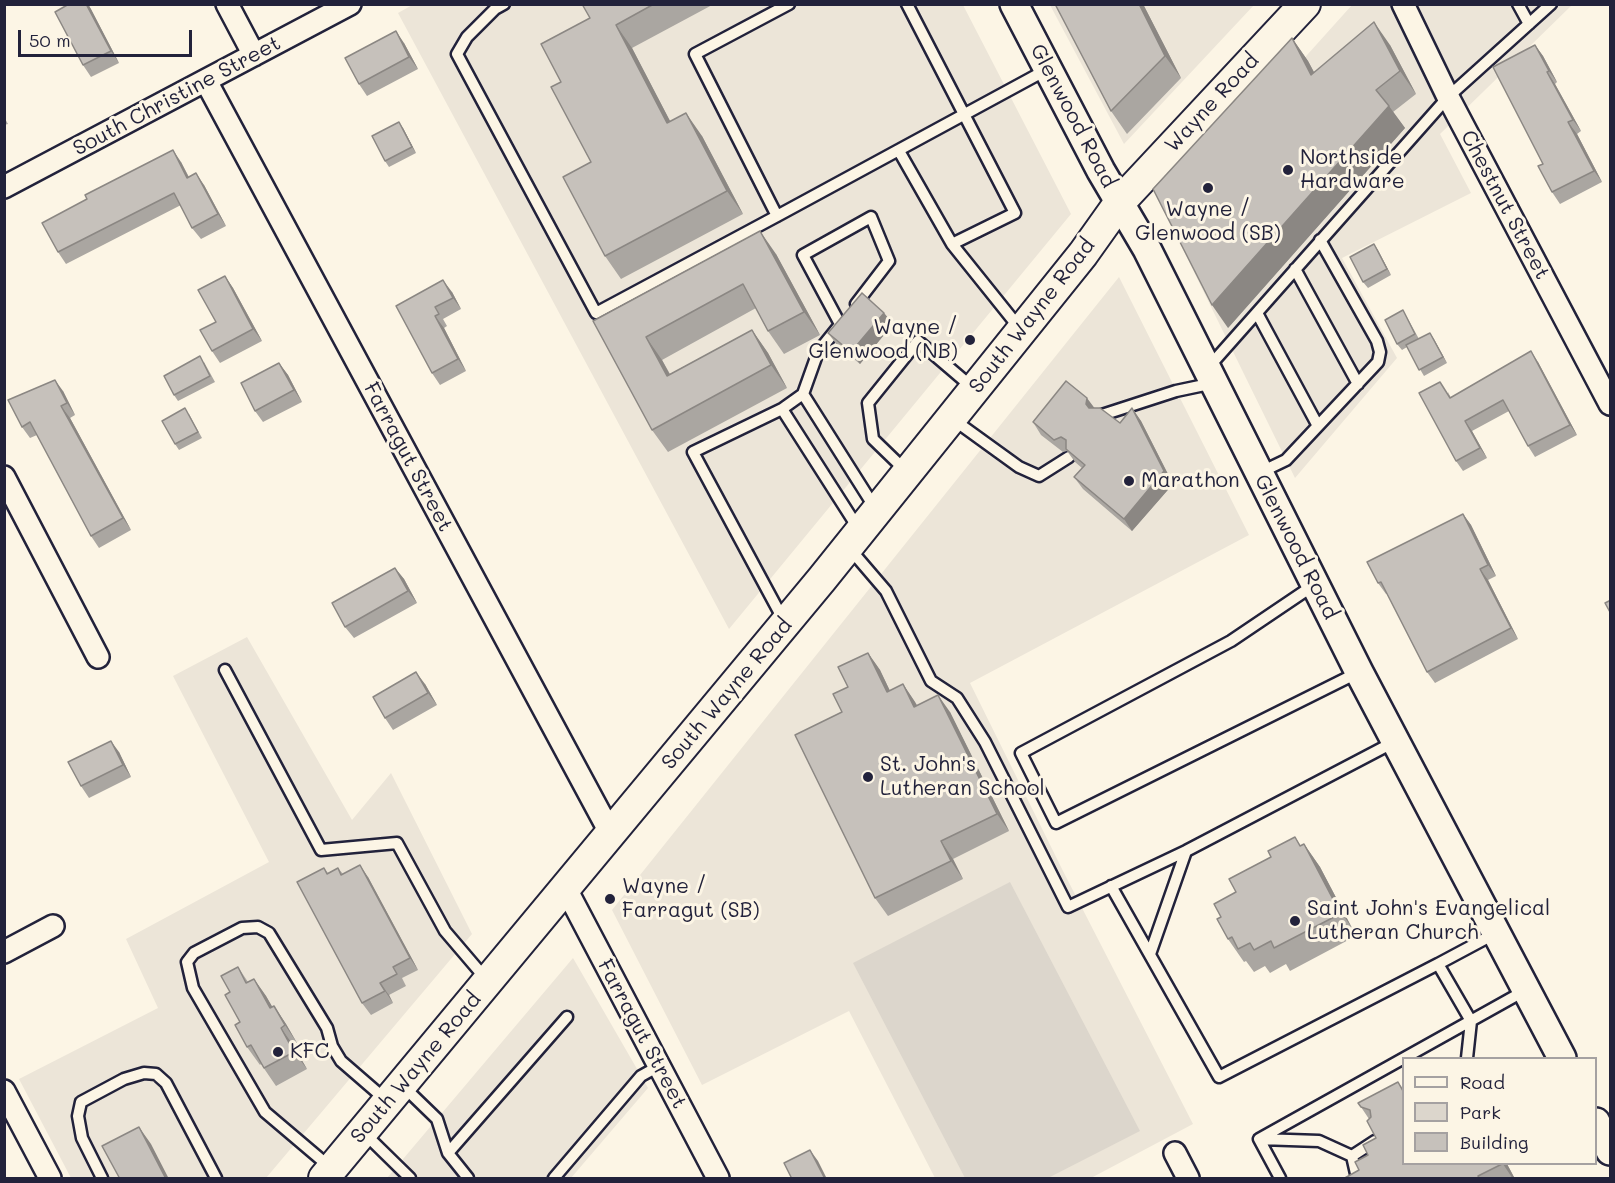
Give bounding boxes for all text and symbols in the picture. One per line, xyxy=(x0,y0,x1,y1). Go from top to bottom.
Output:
scale bar xyxy=(21,18,195,56)
text: 50 m xyxy=(29,28,71,52)
street label: South Christine Street xyxy=(69,31,285,161)
street label: Glenwood Road xyxy=(1025,40,1121,192)
street label: Wayne Road xyxy=(1160,48,1264,158)
street label: Chestnut Street xyxy=(1455,126,1555,284)
place label: Northside Hardware xyxy=(1300,145,1405,195)
marker: Northside Hardware xyxy=(1281,163,1295,177)
marker: Wayne / Glenwood (SB) xyxy=(1201,181,1215,195)
place label: Wayne / Glenwood (SB) xyxy=(1135,197,1281,247)
street label: South Wayne Road xyxy=(964,233,1100,399)
place label: Wayne / Glenwood (NB) xyxy=(808,315,958,365)
marker: Wayne / Glenwood (NB) xyxy=(963,333,977,347)
street label: Farragut Street xyxy=(358,378,458,536)
place label: Marathon xyxy=(1141,468,1240,494)
street label: Glenwood Road xyxy=(1249,470,1343,624)
marker: Marathon xyxy=(1122,474,1136,488)
street label: South Wayne Road xyxy=(656,613,798,775)
place label: St. John's Lutheran School xyxy=(880,752,1045,802)
marker: St. John's Lutheran School xyxy=(861,770,875,784)
place label: Wayne / Farragut (SB) xyxy=(622,874,760,924)
marker: Wayne / Farragut (SB) xyxy=(603,892,617,906)
place label: Saint John's Evangelical Lutheran Church xyxy=(1307,896,1550,946)
marker: Saint John's Evangelical Lutheran Church xyxy=(1288,914,1302,928)
street label: Farragut Street xyxy=(592,955,692,1113)
street label: South Wayne Road xyxy=(345,987,487,1149)
place label: KFC xyxy=(290,1039,329,1065)
marker: KFC xyxy=(271,1045,285,1059)
legend xyxy=(1402,1057,1597,1165)
text: Road xyxy=(1460,1070,1505,1094)
text: Park xyxy=(1460,1100,1501,1124)
text: Building xyxy=(1460,1130,1528,1154)

